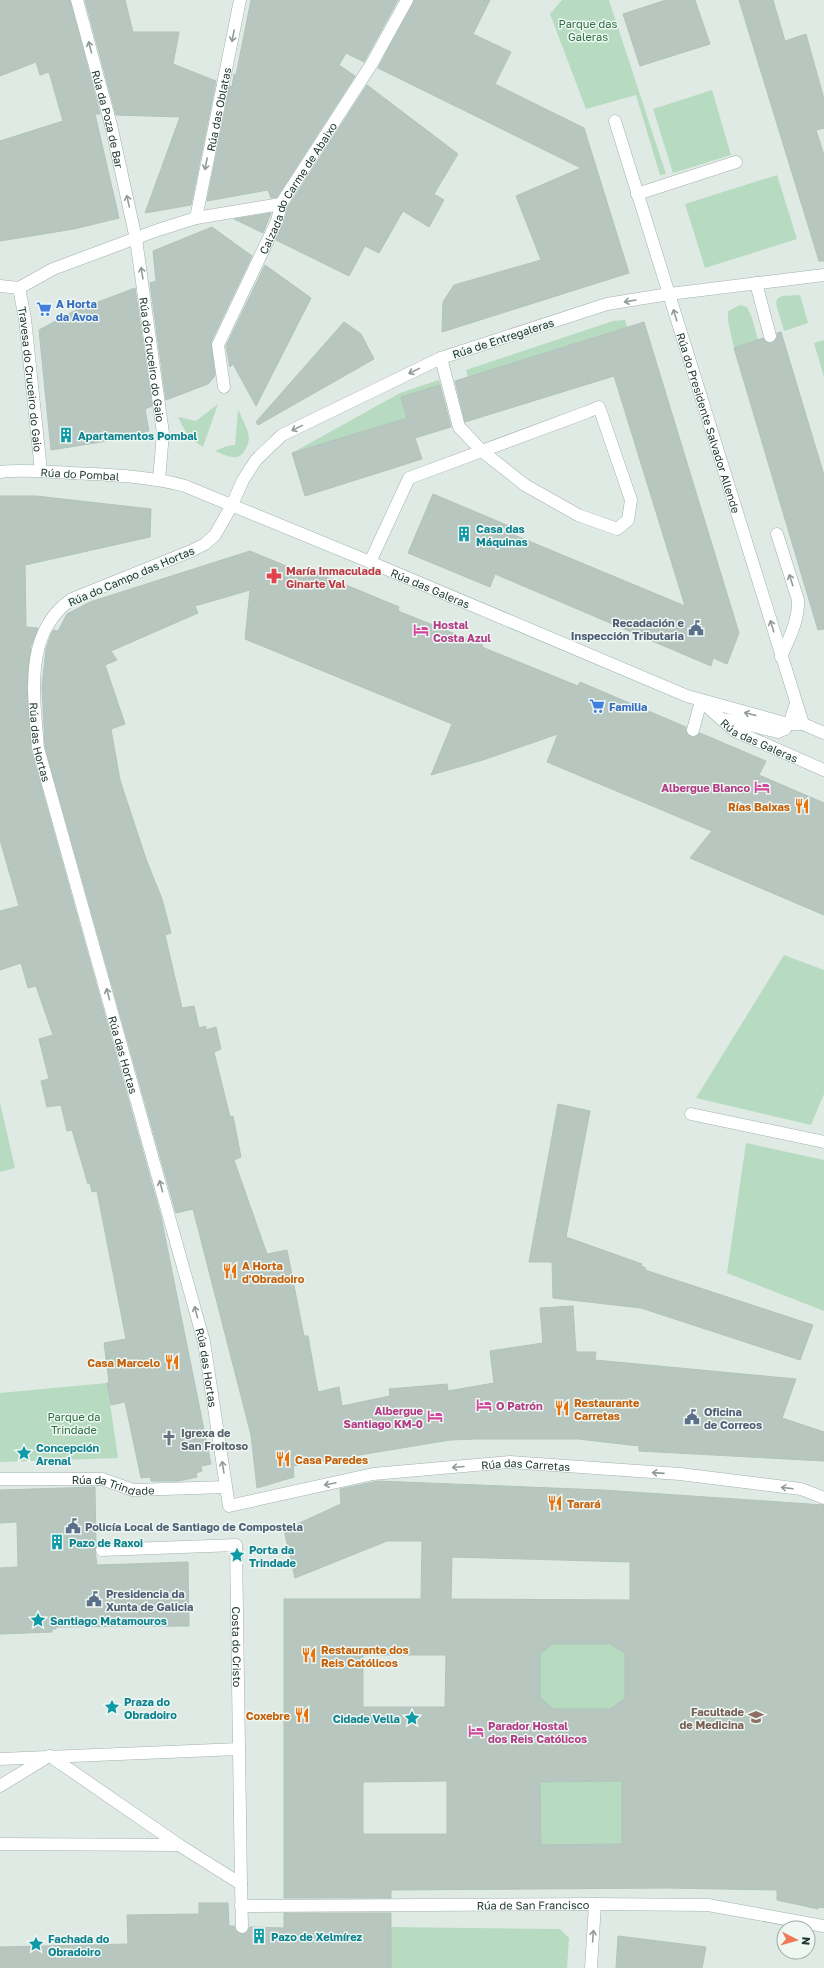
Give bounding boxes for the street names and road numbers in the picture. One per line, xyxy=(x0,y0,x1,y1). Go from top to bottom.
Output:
street label: Rúa das Oblatas xyxy=(203,66,233,152)
street label: Rúa da Poza de Bar xyxy=(90,68,127,170)
street label: Calzada do Carme de Abaixo xyxy=(256,119,339,256)
street label: Rúa do Cruceiro do Gaio xyxy=(138,296,168,423)
street label: Travesa do Cruceiro do Gaio xyxy=(16,305,45,453)
street label: Rúa de Entregaleras xyxy=(451,315,556,361)
street label: Rúa do Presidente Salvador Allende xyxy=(675,331,743,515)
street label: Rúa do Pombal xyxy=(40,465,120,482)
street label: Rúa do Campo das Hortas xyxy=(66,543,196,609)
street label: Rúa das Galeras xyxy=(389,565,472,610)
street label: Rúa das Hortas xyxy=(28,702,54,783)
street label: Rúa das Galeras xyxy=(719,715,800,764)
street label: Rúa das Hortas xyxy=(107,1014,141,1095)
street label: Rúa das Hortas xyxy=(194,1326,220,1408)
street label: Rúa das Carretas xyxy=(480,1455,571,1473)
street label: Rúa da Trindade xyxy=(72,1473,155,1497)
street label: Costa do Cristo xyxy=(230,1606,245,1688)
street label: Rúa de San Francisco xyxy=(477,1898,590,1911)

